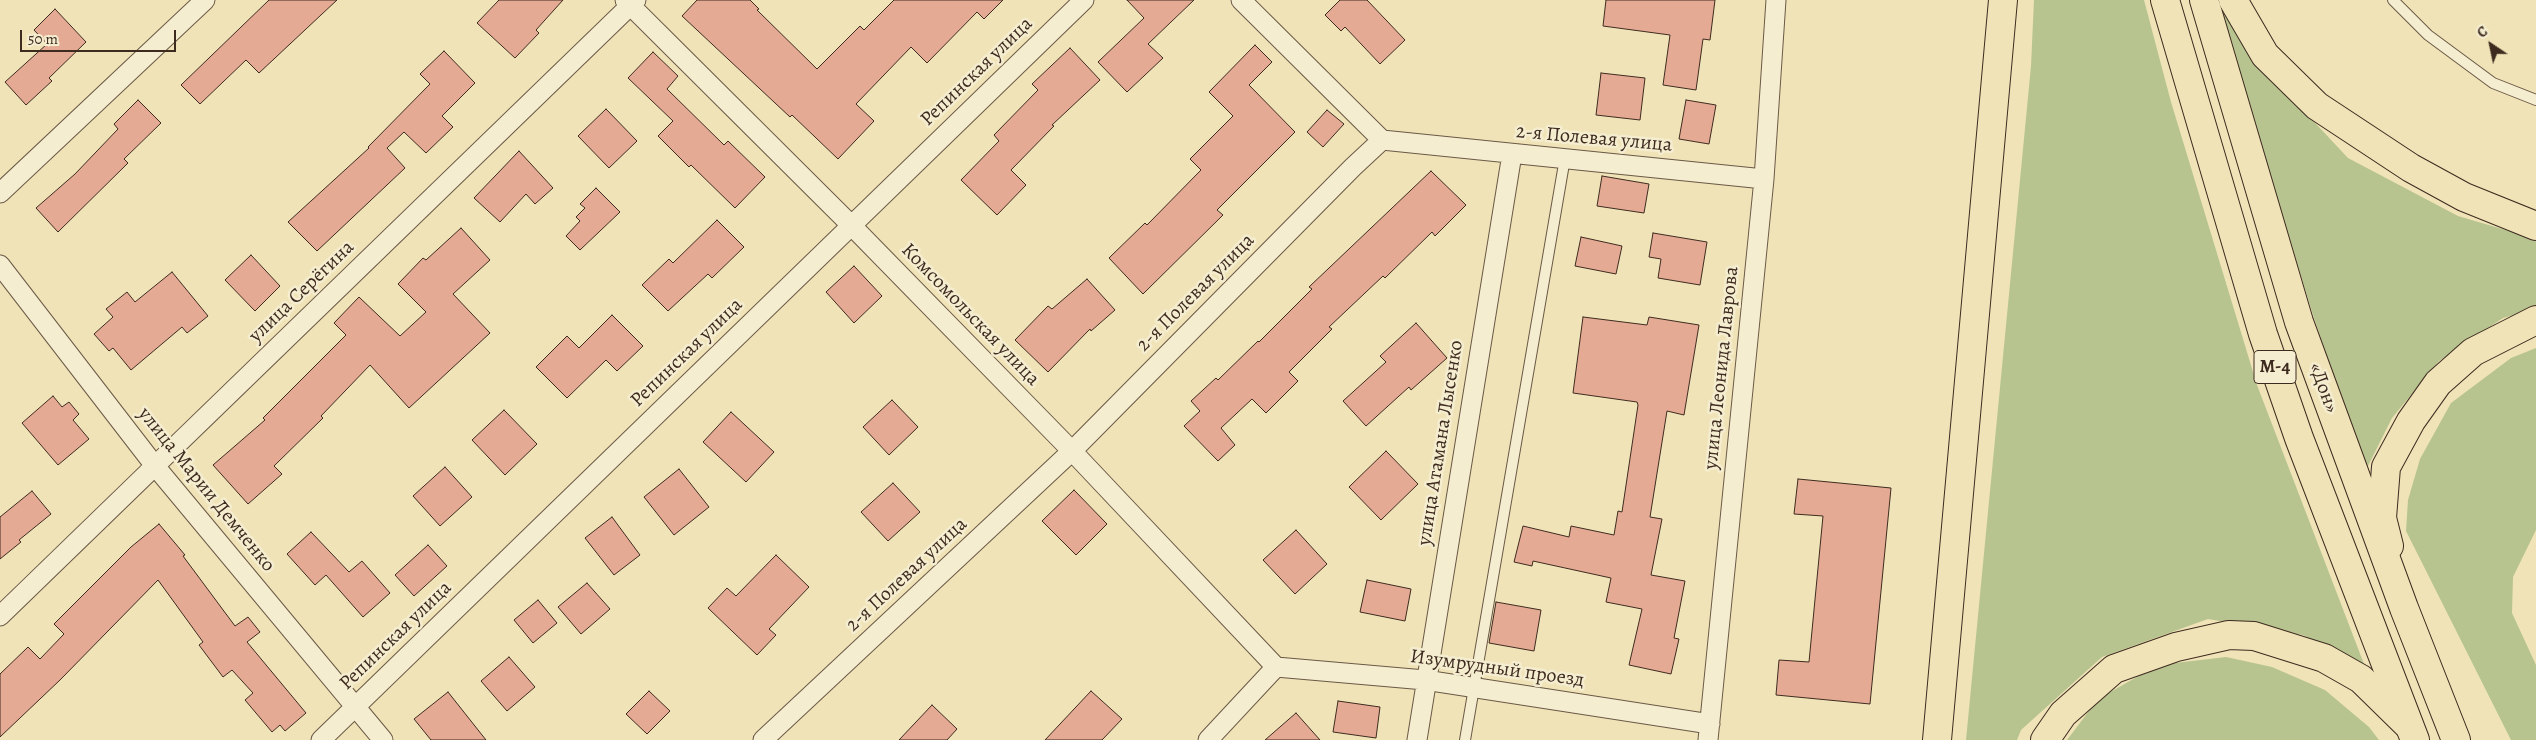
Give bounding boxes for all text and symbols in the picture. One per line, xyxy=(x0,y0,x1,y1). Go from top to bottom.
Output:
street label: Репинская улица xyxy=(916,12,1038,132)
scale bar xyxy=(22,20,179,52)
north arrow xyxy=(2466,20,2516,70)
text: С xyxy=(2473,22,2491,42)
text: 50 m xyxy=(28,29,58,49)
street label: 2-я Полевая улица xyxy=(1515,120,1673,158)
street label: 2-я Полевая улица xyxy=(1132,229,1260,357)
street label: улица Серёгина xyxy=(244,236,360,348)
street label: Комсомольская улица xyxy=(896,239,1044,391)
street label: улица Леонида Лаврова xyxy=(1699,265,1745,471)
street label: Репинская улица xyxy=(626,293,748,413)
street label: улица Атамана Лысенко xyxy=(1413,339,1469,547)
road number: М-4 xyxy=(2254,351,2296,384)
street label: «Дон» xyxy=(2303,360,2343,416)
street label: улица Марии Демченко xyxy=(132,403,280,577)
street label: 2-я Полевая улица xyxy=(842,513,972,637)
street label: Репинская улица xyxy=(335,576,457,696)
street label: Изумрудный проезд xyxy=(1409,645,1585,693)

